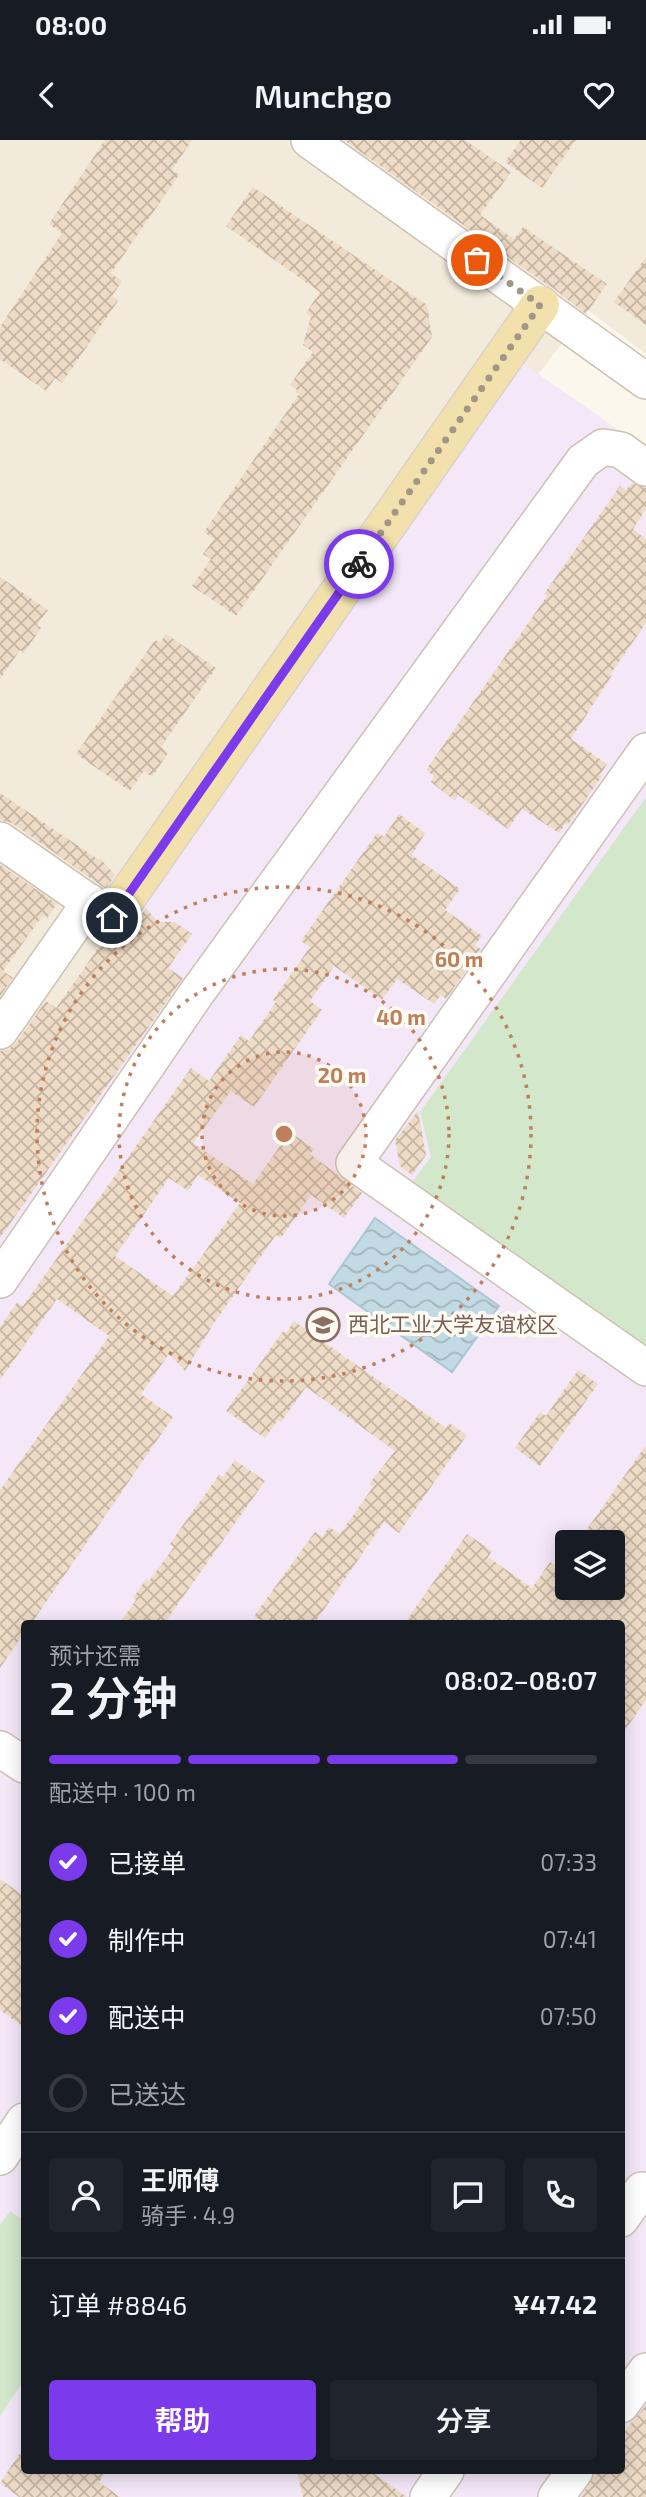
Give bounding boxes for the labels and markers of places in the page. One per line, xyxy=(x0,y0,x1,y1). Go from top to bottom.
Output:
pin xyxy=(447,230,507,290)
pin xyxy=(82,888,142,948)
centre of rings xyxy=(272,1122,296,1146)
school or university icon: 西北工业大学友谊校区 xyxy=(304,1306,342,1344)
place label: 西北工业大学友谊校区 xyxy=(348,1311,558,1336)

